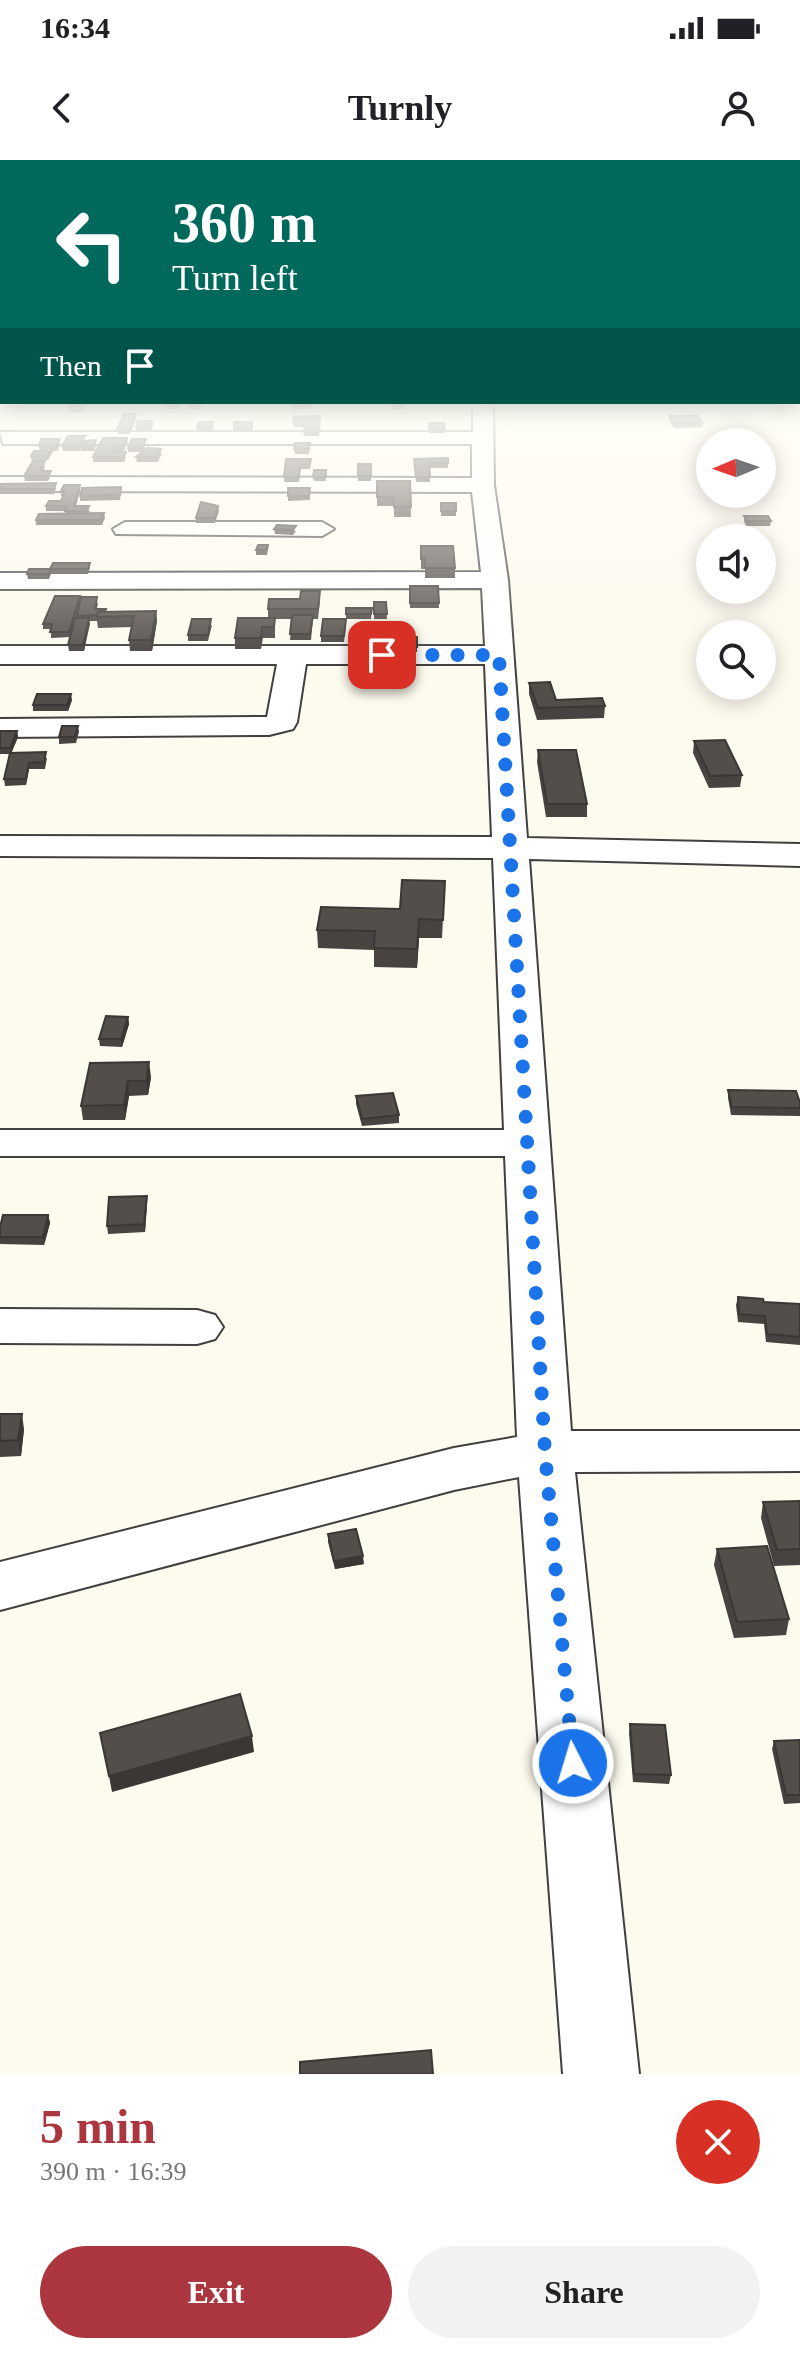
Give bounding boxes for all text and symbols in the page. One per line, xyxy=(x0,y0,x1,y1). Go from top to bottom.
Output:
text: 16:34 xyxy=(40,11,110,44)
icon: back xyxy=(40,86,84,130)
icon: person xyxy=(716,86,760,130)
text: Turnly xyxy=(348,88,452,128)
icon: left xyxy=(40,192,144,296)
text: 360 m xyxy=(172,192,317,254)
text: Turn left xyxy=(172,258,298,298)
icon: arrive xyxy=(118,344,162,388)
text: Then xyxy=(40,349,102,382)
north arrow xyxy=(696,428,776,508)
map controls xyxy=(696,428,776,700)
button: sound xyxy=(696,524,776,604)
button: search xyxy=(696,620,776,700)
pin xyxy=(348,621,416,689)
icon: arrive xyxy=(360,633,404,677)
position arrow xyxy=(531,1721,615,1805)
text: 5 min xyxy=(40,2100,156,2153)
button: close xyxy=(676,2100,760,2184)
text: 390 m · 16:39 xyxy=(40,2157,187,2186)
button: Exit xyxy=(40,2246,392,2338)
button: Share xyxy=(408,2246,760,2338)

